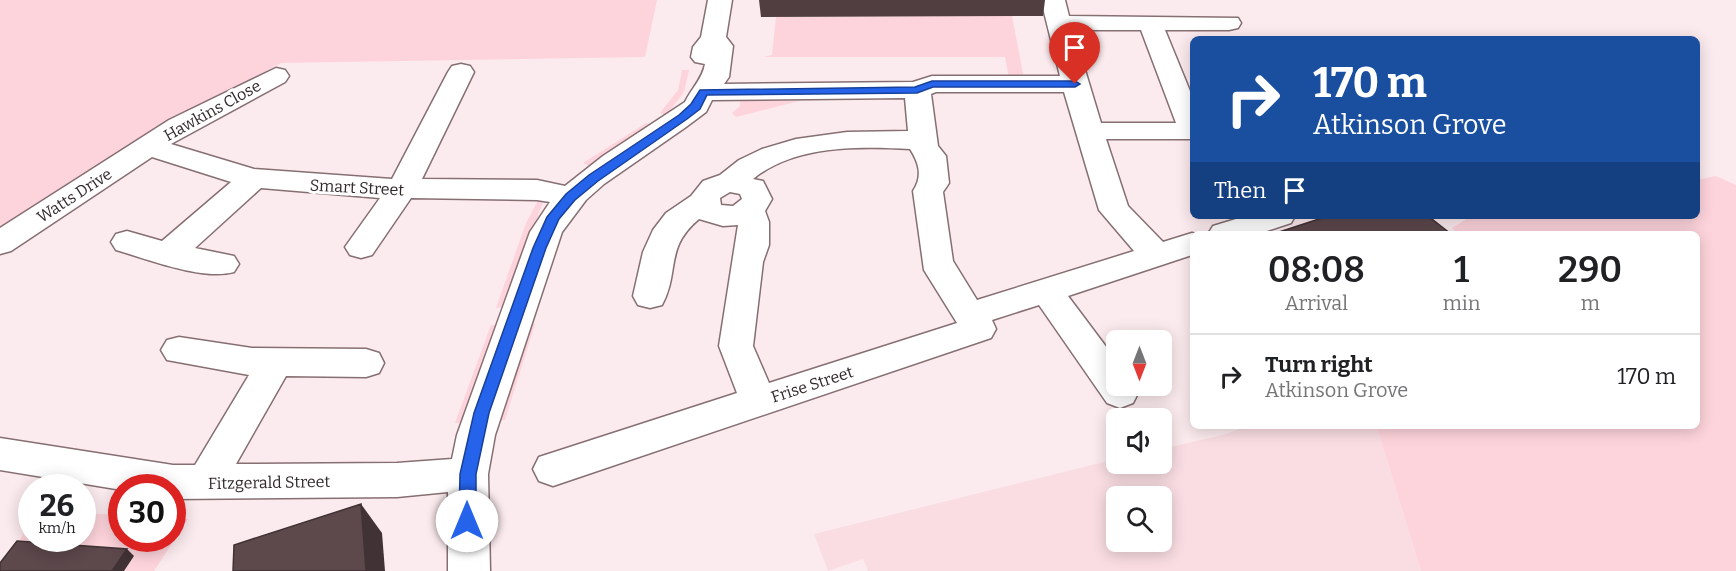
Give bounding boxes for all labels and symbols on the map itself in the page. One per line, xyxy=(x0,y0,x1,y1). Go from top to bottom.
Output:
pin xyxy=(1049,22,1100,84)
street label: Hawkins Close xyxy=(160,76,264,145)
street label: Watts Drive xyxy=(33,164,115,227)
street label: Smart Street xyxy=(309,176,405,199)
north arrow xyxy=(1106,330,1172,396)
street label: Frise Street xyxy=(769,362,856,407)
street label: Fitzgerald Street xyxy=(208,472,330,493)
speed limit sign: 30 xyxy=(108,474,186,552)
position arrow xyxy=(435,489,499,553)

